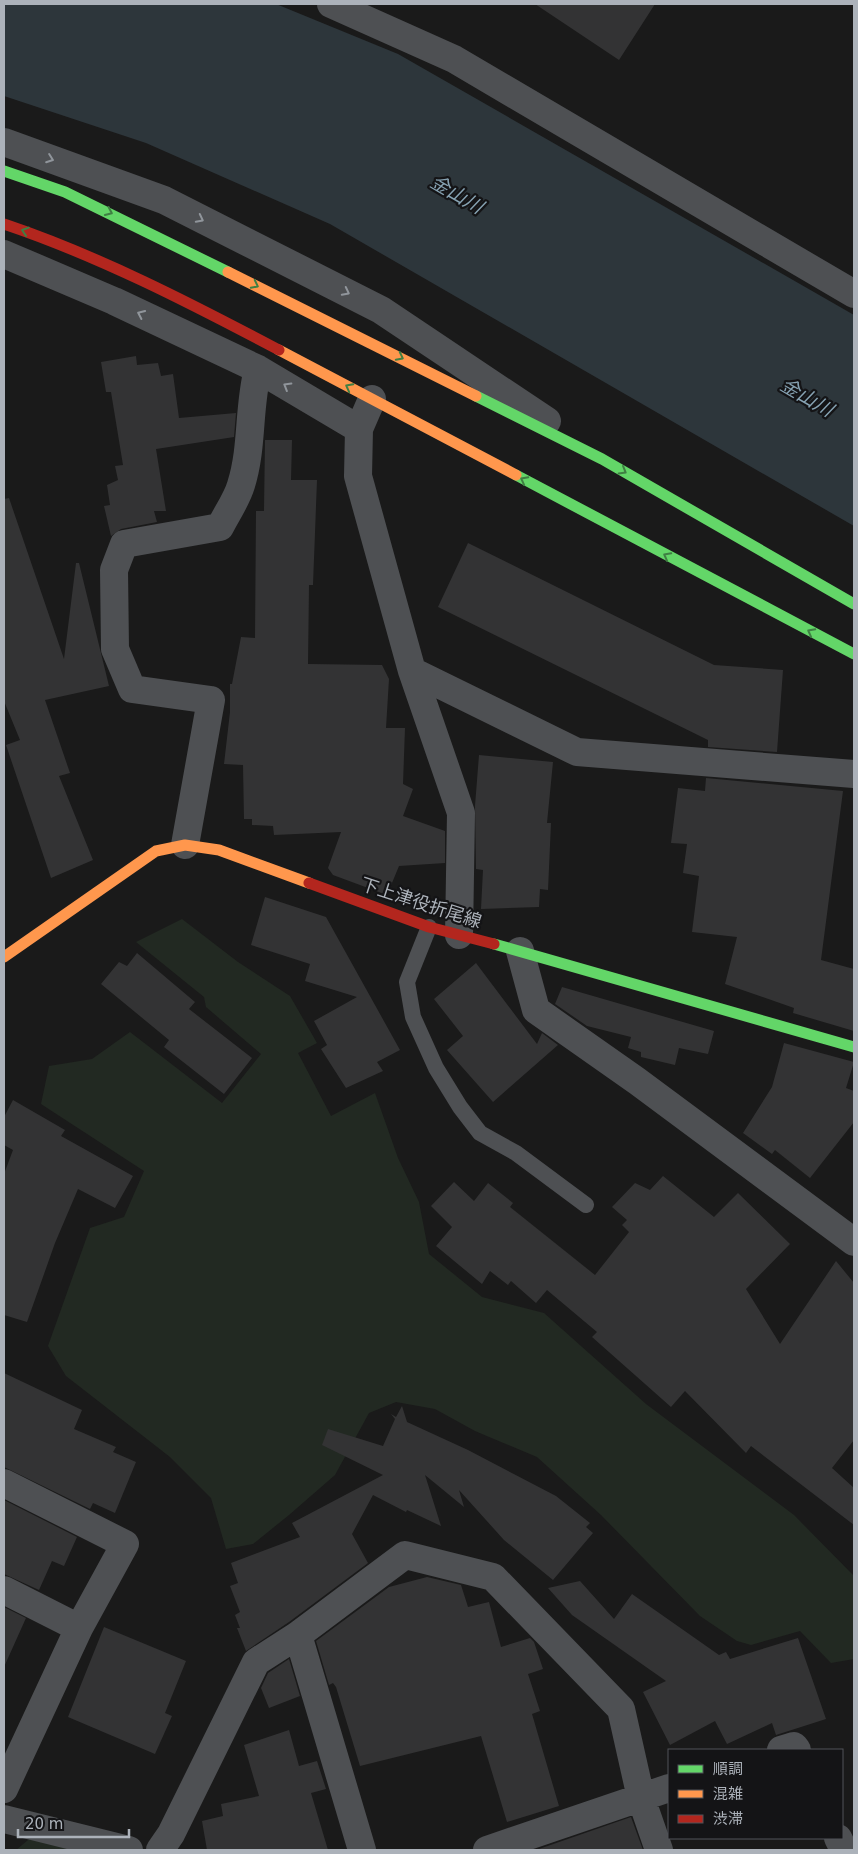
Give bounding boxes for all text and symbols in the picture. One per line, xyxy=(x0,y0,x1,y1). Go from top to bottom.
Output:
one-way arrow xyxy=(45,153,53,163)
water label: 金山川 xyxy=(427,170,489,219)
one-way arrow xyxy=(104,206,113,216)
one-way arrow xyxy=(195,213,204,223)
one-way arrow xyxy=(21,227,29,237)
one-way arrow xyxy=(250,279,259,289)
one-way arrow xyxy=(340,286,349,296)
one-way arrow xyxy=(137,309,146,320)
one-way arrow xyxy=(395,351,404,362)
water label: 金山川 xyxy=(777,373,839,422)
one-way arrow xyxy=(283,382,292,392)
one-way arrow xyxy=(346,383,355,393)
one-way arrow xyxy=(618,464,627,474)
one-way arrow xyxy=(520,476,529,486)
one-way arrow xyxy=(664,552,673,562)
one-way arrow xyxy=(807,628,816,638)
street label: 下上津役折尾線 xyxy=(358,873,484,932)
legend xyxy=(668,1749,843,1839)
text: 順調 xyxy=(713,1760,743,1778)
text: 混雑 xyxy=(713,1785,743,1803)
scale bar xyxy=(18,1806,129,1838)
text: 渋滞 xyxy=(713,1810,743,1828)
text: 20 m xyxy=(25,1815,63,1833)

